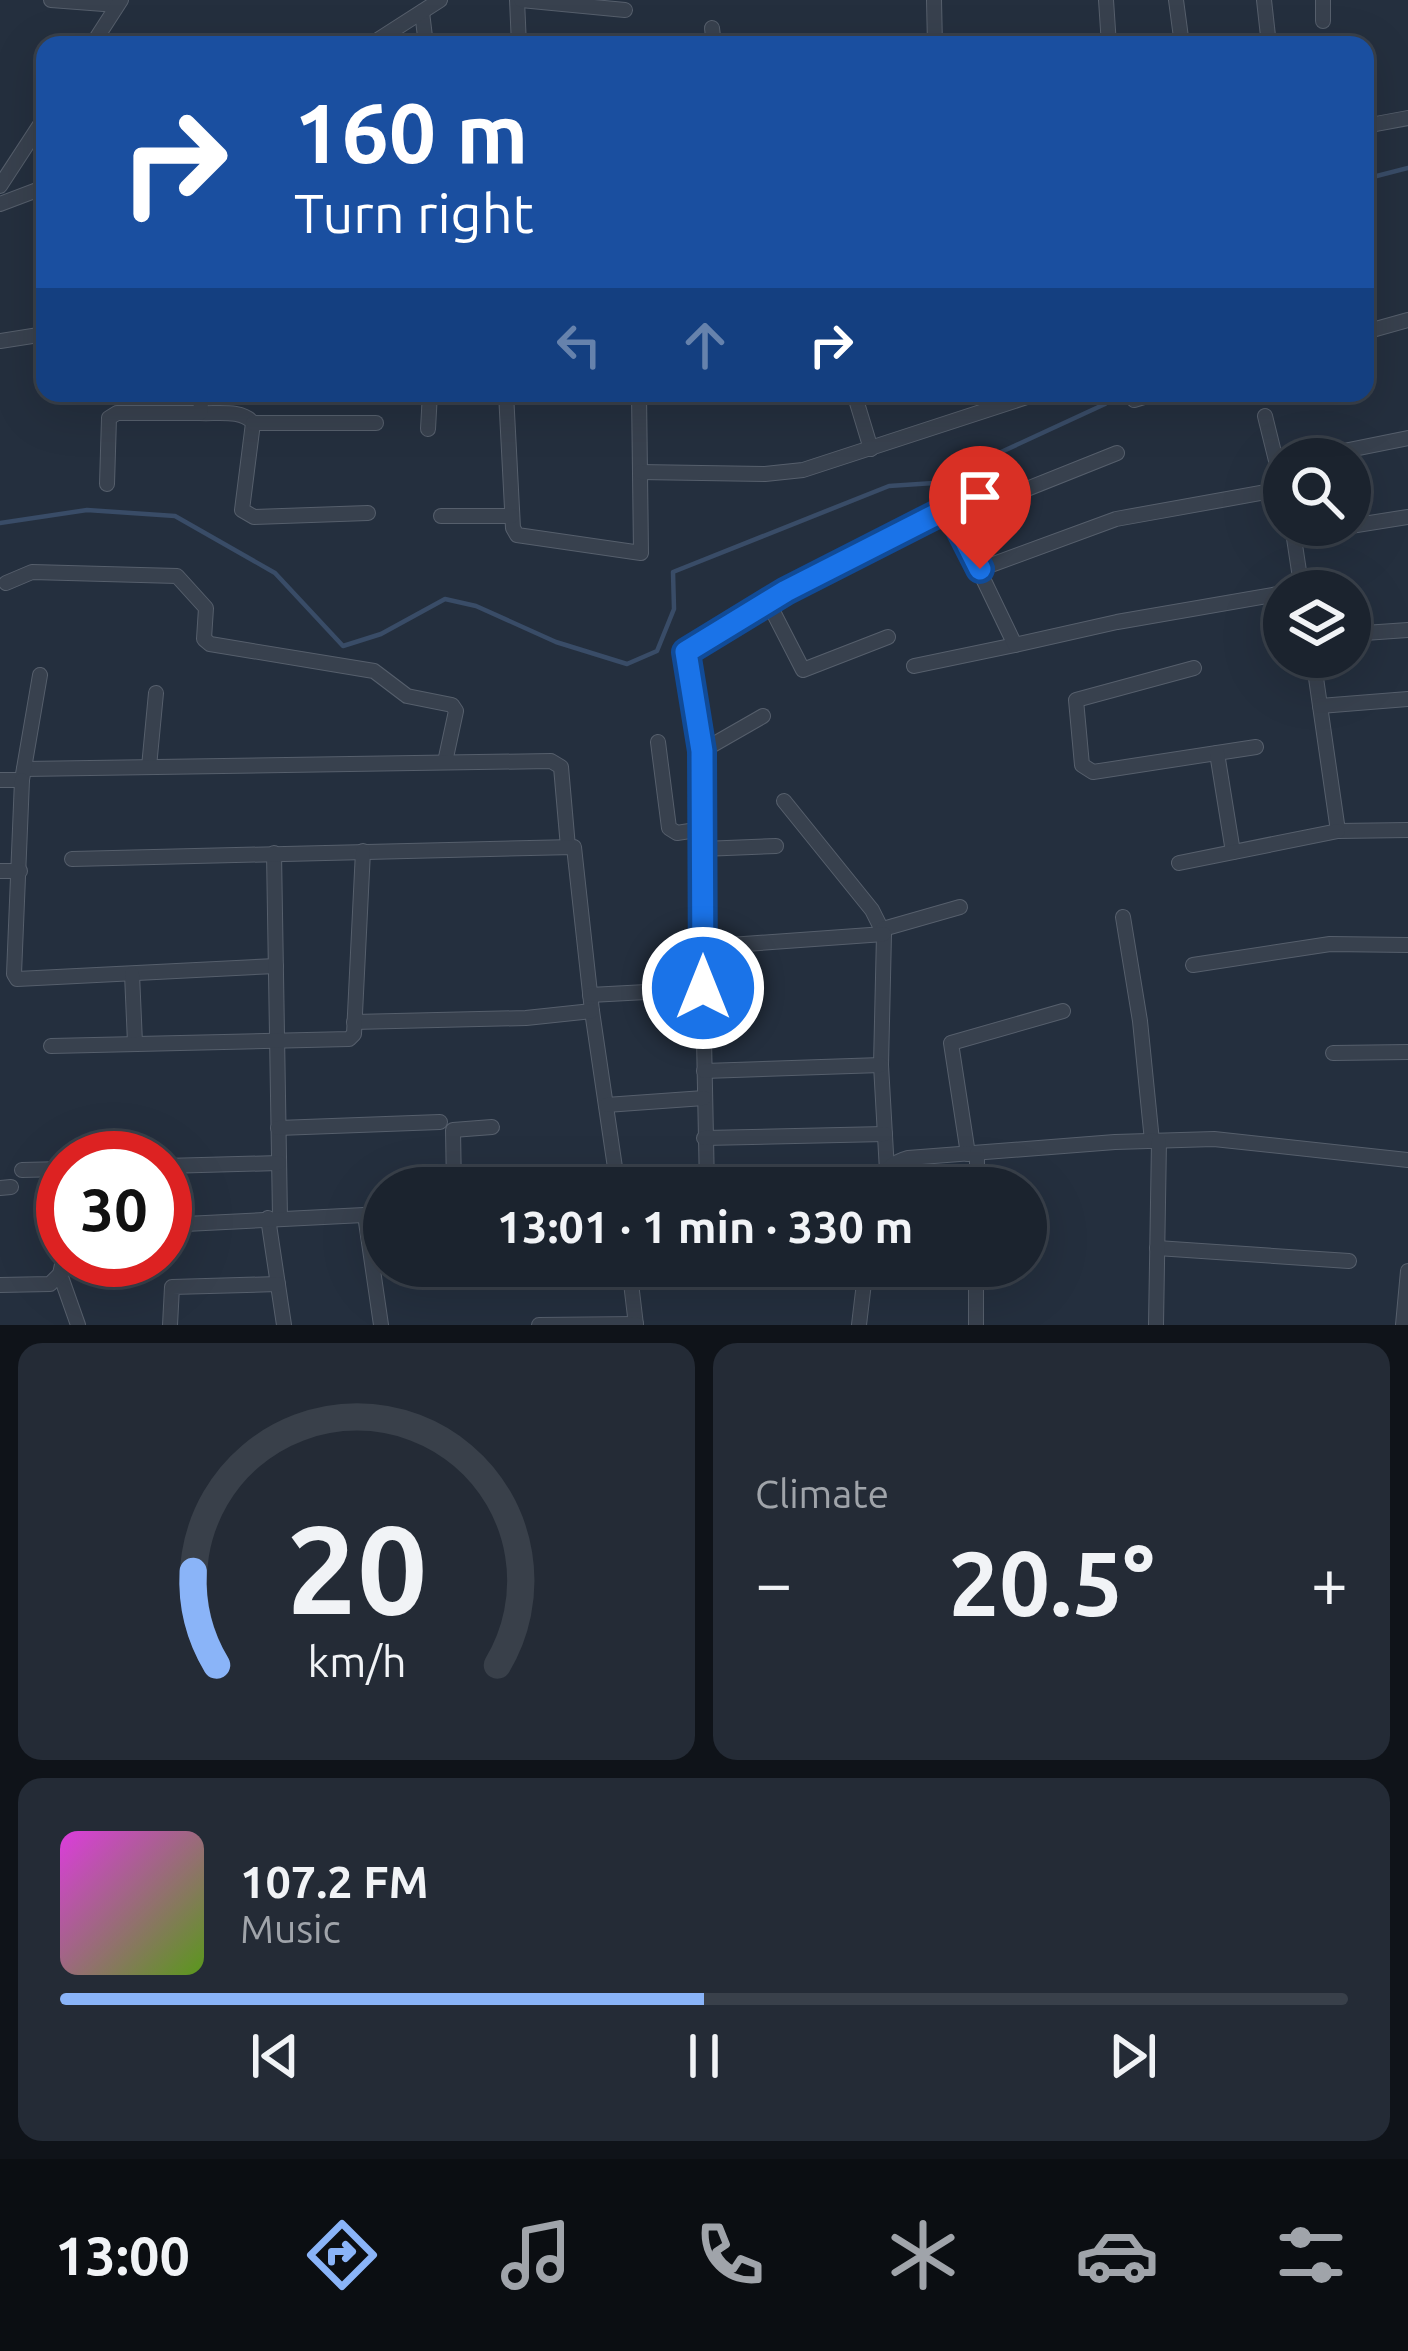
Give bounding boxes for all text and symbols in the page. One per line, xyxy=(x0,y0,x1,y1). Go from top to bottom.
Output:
icon: right xyxy=(96,84,252,240)
text: 160 m xyxy=(294,85,528,179)
text: Turn right xyxy=(294,183,534,243)
icon: left xyxy=(546,312,612,378)
icon: ahead xyxy=(672,312,738,378)
icon: right xyxy=(798,312,864,378)
map controls xyxy=(1263,438,1371,678)
button: search xyxy=(1263,438,1371,546)
pin xyxy=(929,446,1031,569)
icon: arrive xyxy=(947,464,1013,530)
button: layers xyxy=(1263,570,1371,678)
position arrow xyxy=(640,925,766,1051)
speed limit sign: 30 xyxy=(36,1131,192,1287)
text: 13:01 · 1 min · 330 m xyxy=(497,1201,913,1252)
text: Climate xyxy=(755,1472,889,1515)
text: 20 xyxy=(286,1498,427,1638)
text: 20.5° xyxy=(948,1532,1155,1633)
text: − xyxy=(755,1545,792,1619)
text: + xyxy=(1311,1545,1348,1619)
text: km/h xyxy=(307,1636,406,1684)
text: 107.2 FM xyxy=(240,1856,429,1907)
text: Music xyxy=(240,1907,341,1950)
icon: previous xyxy=(242,2023,308,2089)
icon: pause xyxy=(671,2023,737,2089)
icon: next xyxy=(1100,2023,1166,2089)
icon: directions xyxy=(300,2213,384,2297)
icon: music xyxy=(494,2213,578,2297)
icon: phone xyxy=(688,2213,772,2297)
icon: climate xyxy=(881,2213,965,2297)
icon: car xyxy=(1075,2213,1159,2297)
icon: filters xyxy=(1269,2213,1353,2297)
text: 13:00 xyxy=(55,2225,190,2285)

